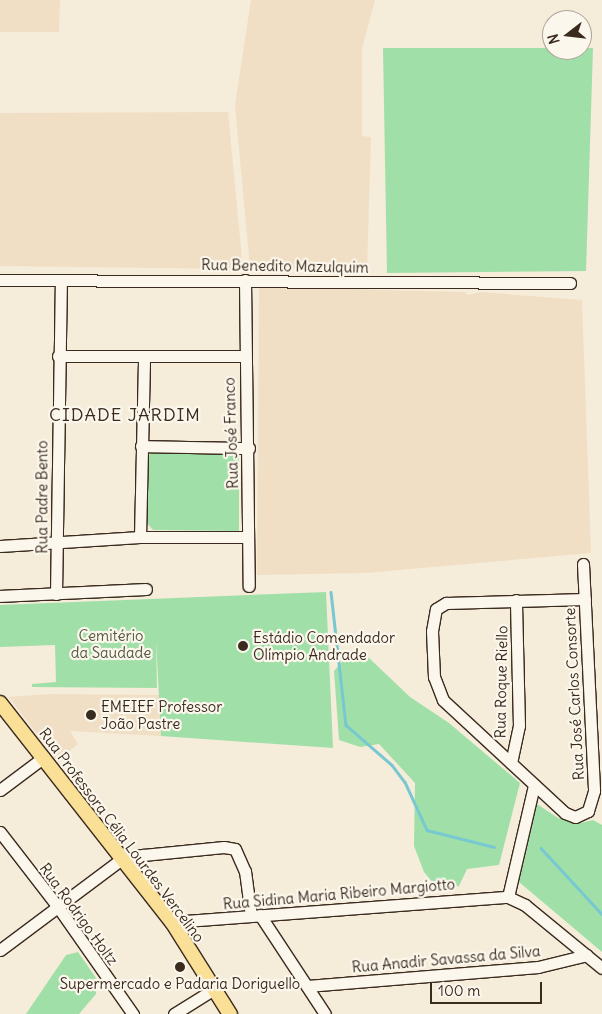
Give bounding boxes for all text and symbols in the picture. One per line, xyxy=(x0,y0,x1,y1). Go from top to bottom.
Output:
north arrow xyxy=(542,10,592,60)
text: N xyxy=(544,32,564,46)
street label: Rua Benedito Mazulquim xyxy=(201,256,369,276)
street label: Rua José Franco xyxy=(220,377,242,489)
district label: CIDADE JARDIM xyxy=(47,404,203,426)
street label: Rua Padre Bento xyxy=(33,440,51,554)
street label: Rua José Carlos Consorte xyxy=(560,607,588,781)
street label: Rua Roque Riello xyxy=(491,625,511,739)
park label: Cemitério da Saudade xyxy=(71,626,151,661)
place label: Estádio Comendador Olímpio Andrade xyxy=(253,628,395,663)
marker: Estádio Comendador Olímpio Andrade xyxy=(237,640,249,652)
place label: EMEIEF Professor João Pastre xyxy=(101,697,222,732)
marker: EMEIEF Professor João Pastre xyxy=(85,709,97,721)
street label: Rua Professora Célia Lourdes Vercelino xyxy=(36,724,208,946)
street label: Rua Rodrigo Holtz xyxy=(36,860,122,968)
street label: Rua Sidina Maria Ribeiro Margiotto xyxy=(222,875,456,913)
street label: Rua Anadir Savassa da Silva xyxy=(351,942,541,976)
marker: Supermercado e Padaria Doriguello xyxy=(174,961,186,973)
scale bar xyxy=(432,972,544,1004)
place label: Supermercado e Padaria Doriguello xyxy=(60,975,300,993)
text: 100 m xyxy=(438,981,480,1000)

